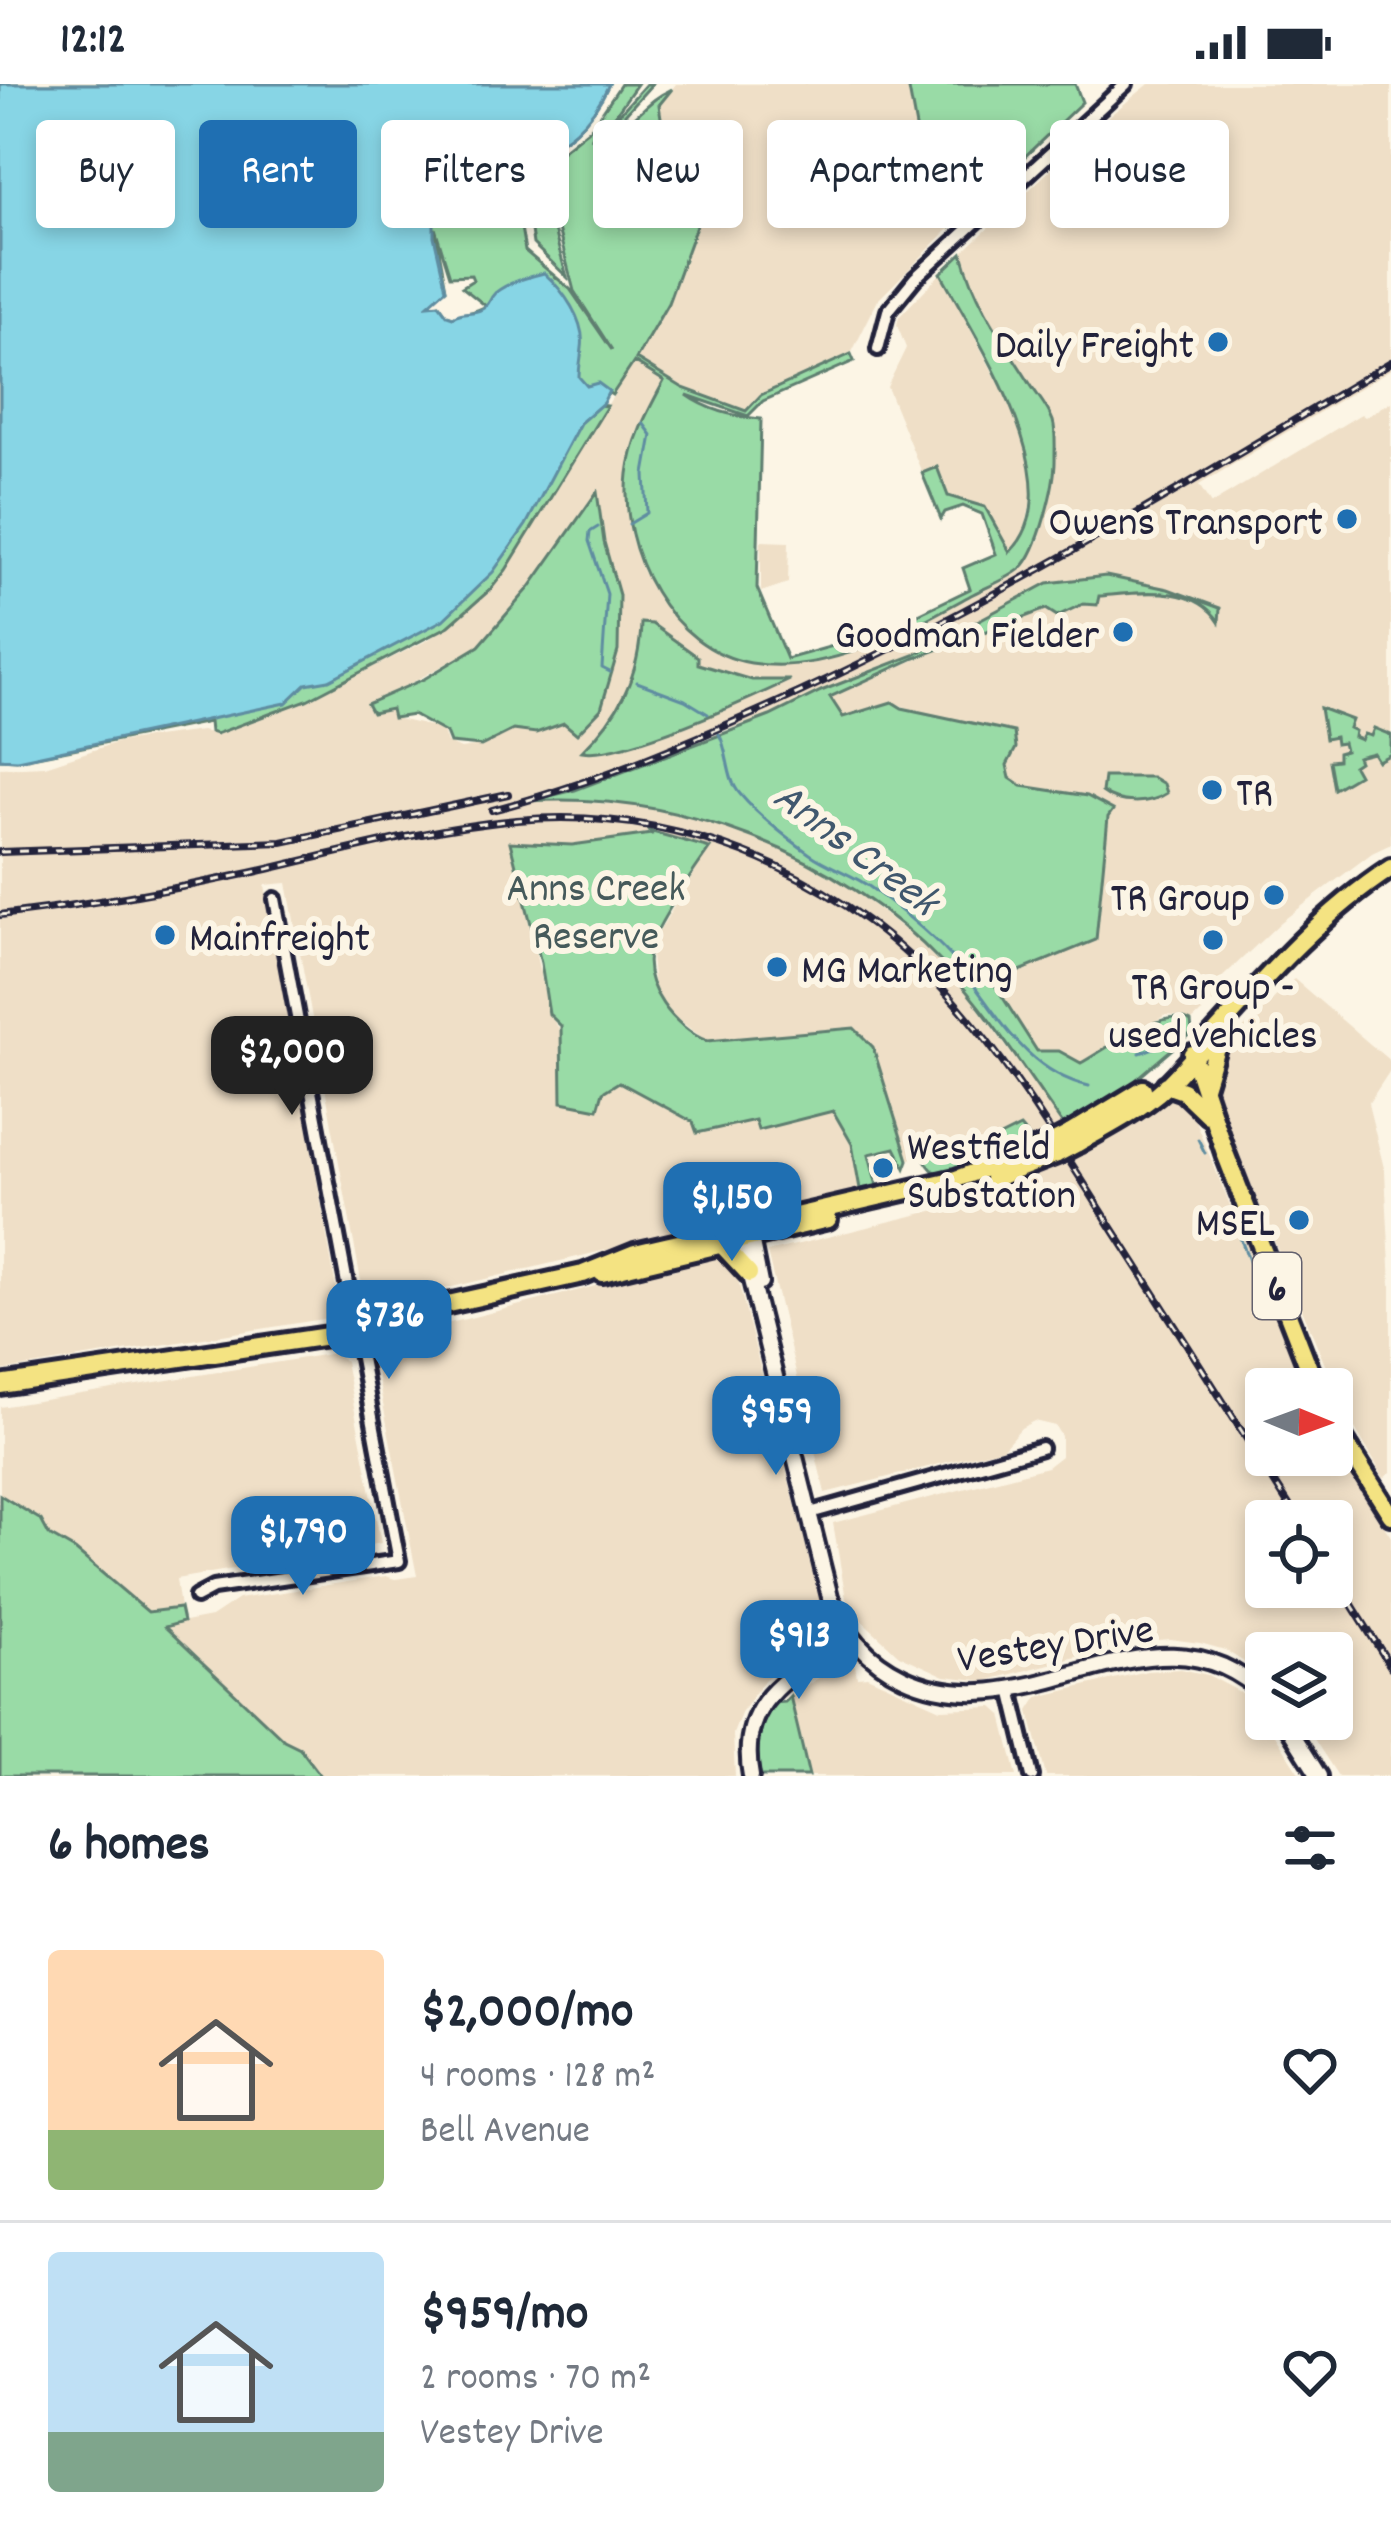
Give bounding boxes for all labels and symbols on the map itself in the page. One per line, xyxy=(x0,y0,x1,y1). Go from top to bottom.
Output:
place label: Daily Freight xyxy=(995,319,1194,379)
marker: Daily Freight xyxy=(1205,329,1231,355)
place label: Owens Transport xyxy=(1048,496,1323,556)
marker: Owens Transport xyxy=(1334,506,1360,532)
place label: Goodman Fielder xyxy=(834,609,1099,669)
marker: Goodman Fielder xyxy=(1110,619,1136,645)
place label: TR xyxy=(1236,767,1273,827)
water label: Anns Creek xyxy=(758,768,953,937)
marker: TR xyxy=(1199,777,1225,803)
park label: Anns Creek Reserve xyxy=(506,862,686,970)
place label: TR Group xyxy=(1110,872,1250,932)
marker: TR Group xyxy=(1261,882,1287,908)
place label: Mainfreight xyxy=(189,912,370,972)
marker: Mainfreight xyxy=(152,922,178,948)
marker: TR Group - used vehicles xyxy=(1200,927,1226,953)
place label: MG Marketing xyxy=(801,944,1013,1004)
marker: MG Marketing xyxy=(764,954,790,980)
place label: TR Group - used vehicles xyxy=(1108,961,1318,1069)
pin: $2,000 xyxy=(194,1016,390,1118)
place label: Westfield Substation xyxy=(907,1121,1076,1229)
marker: Westfield Substation xyxy=(870,1155,896,1181)
pin: $1,150 xyxy=(634,1162,830,1264)
place label: MSEL xyxy=(1196,1197,1275,1257)
marker: MSEL xyxy=(1286,1207,1312,1233)
road number: 6 xyxy=(1253,1253,1301,1319)
pin: $736 xyxy=(318,1280,460,1382)
north arrow xyxy=(1245,1368,1353,1476)
pin: $959 xyxy=(705,1376,847,1478)
pin: $1,790 xyxy=(205,1496,401,1598)
pin: $913 xyxy=(728,1600,870,1702)
street label: Vestey Drive xyxy=(954,1603,1159,1693)

